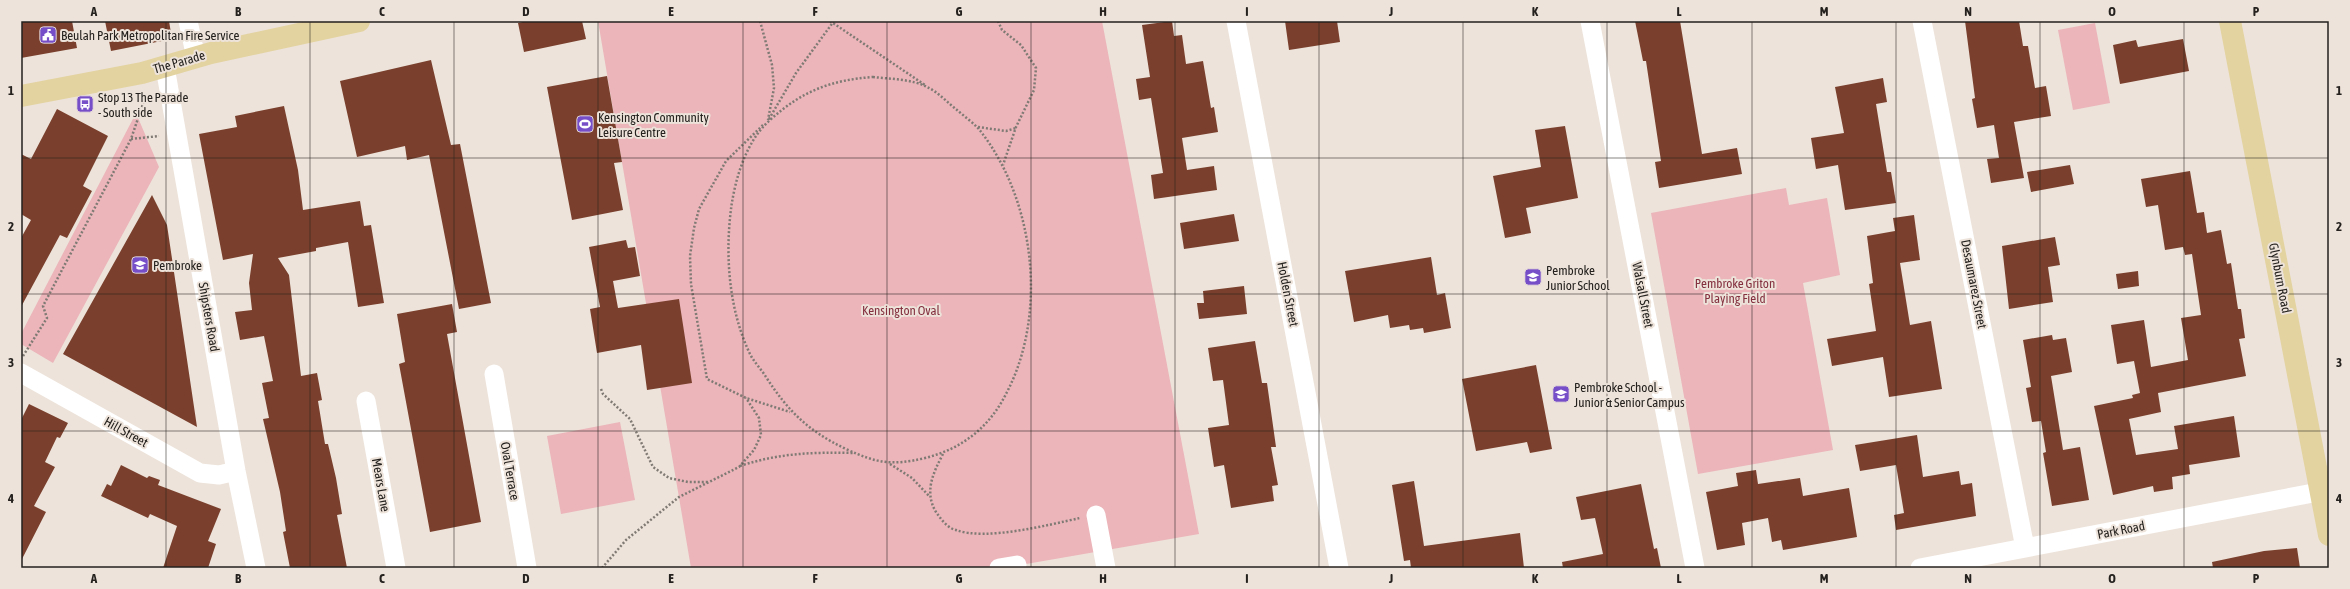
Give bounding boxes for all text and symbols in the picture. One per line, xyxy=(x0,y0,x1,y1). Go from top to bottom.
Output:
text: A xyxy=(90,4,98,19)
text: B xyxy=(235,4,242,19)
text: C xyxy=(379,4,385,19)
text: D xyxy=(522,4,530,19)
text: E xyxy=(668,4,674,19)
text: F xyxy=(812,4,818,19)
text: G xyxy=(956,4,963,19)
text: H xyxy=(1099,4,1107,19)
text: I xyxy=(1245,4,1249,19)
text: J xyxy=(1388,4,1393,19)
text: K xyxy=(1532,4,1539,19)
text: L xyxy=(1676,4,1682,19)
text: M xyxy=(1820,4,1829,19)
text: N xyxy=(1964,4,1972,19)
text: O xyxy=(2108,4,2116,19)
text: P xyxy=(2253,4,2260,19)
public building icon: Beulah Park Metropolitan Fire Service xyxy=(38,25,58,45)
place label: Beulah Park Metropolitan Fire Service xyxy=(61,28,239,43)
street label: The Parade xyxy=(151,47,207,77)
text: 1 xyxy=(8,83,14,98)
text: 1 xyxy=(2336,83,2342,98)
place label: Stop 13 The Parade - South side xyxy=(98,90,189,120)
bus stop icon: Stop 13 The Parade - South side xyxy=(75,94,95,114)
place label: Kensington Community Leisure Centre xyxy=(598,110,710,140)
sports icon: Kensington Community Leisure Centre xyxy=(575,114,595,134)
text: 2 xyxy=(8,219,14,234)
text: 2 xyxy=(2336,219,2342,234)
street label: Desaumarez Street xyxy=(1958,238,1990,330)
street label: Glynburn Road xyxy=(2266,242,2294,314)
school or university icon: Pembroke xyxy=(130,255,150,275)
place label: Pembroke xyxy=(153,258,202,273)
street label: Holden Street xyxy=(1274,260,1302,328)
street label: Walsall Street xyxy=(1629,261,1657,329)
place label: Pembroke Junior School xyxy=(1546,263,1610,293)
school or university icon: Pembroke Junior School xyxy=(1523,267,1543,287)
park label: Pembroke Griton Playing Field xyxy=(1695,276,1775,306)
street label: Shipsters Road xyxy=(196,281,222,353)
park label: Kensington Oval xyxy=(862,303,941,318)
text: 3 xyxy=(8,355,14,370)
text: 3 xyxy=(2336,355,2342,370)
place label: Pembroke School - Junior & Senior Campus xyxy=(1574,380,1685,410)
school or university icon: Pembroke School - Junior & Senior Campus xyxy=(1551,384,1571,404)
street label: Hill Street xyxy=(101,414,151,450)
street label: Oval Terrace xyxy=(497,441,523,501)
street label: Mears Lane xyxy=(369,457,393,513)
text: 4 xyxy=(7,491,14,506)
text: 4 xyxy=(2335,491,2342,506)
street label: Park Road xyxy=(2096,518,2146,542)
text: A xyxy=(90,571,98,586)
text: B xyxy=(235,571,242,586)
text: C xyxy=(379,571,385,586)
text: D xyxy=(522,571,530,586)
text: E xyxy=(668,571,674,586)
text: F xyxy=(812,571,818,586)
text: G xyxy=(956,571,963,586)
text: H xyxy=(1099,571,1107,586)
text: I xyxy=(1245,571,1249,586)
text: J xyxy=(1388,571,1393,586)
text: K xyxy=(1532,571,1539,586)
text: L xyxy=(1676,571,1682,586)
text: M xyxy=(1820,571,1829,586)
text: N xyxy=(1964,571,1972,586)
text: O xyxy=(2108,571,2116,586)
text: P xyxy=(2253,571,2260,586)

